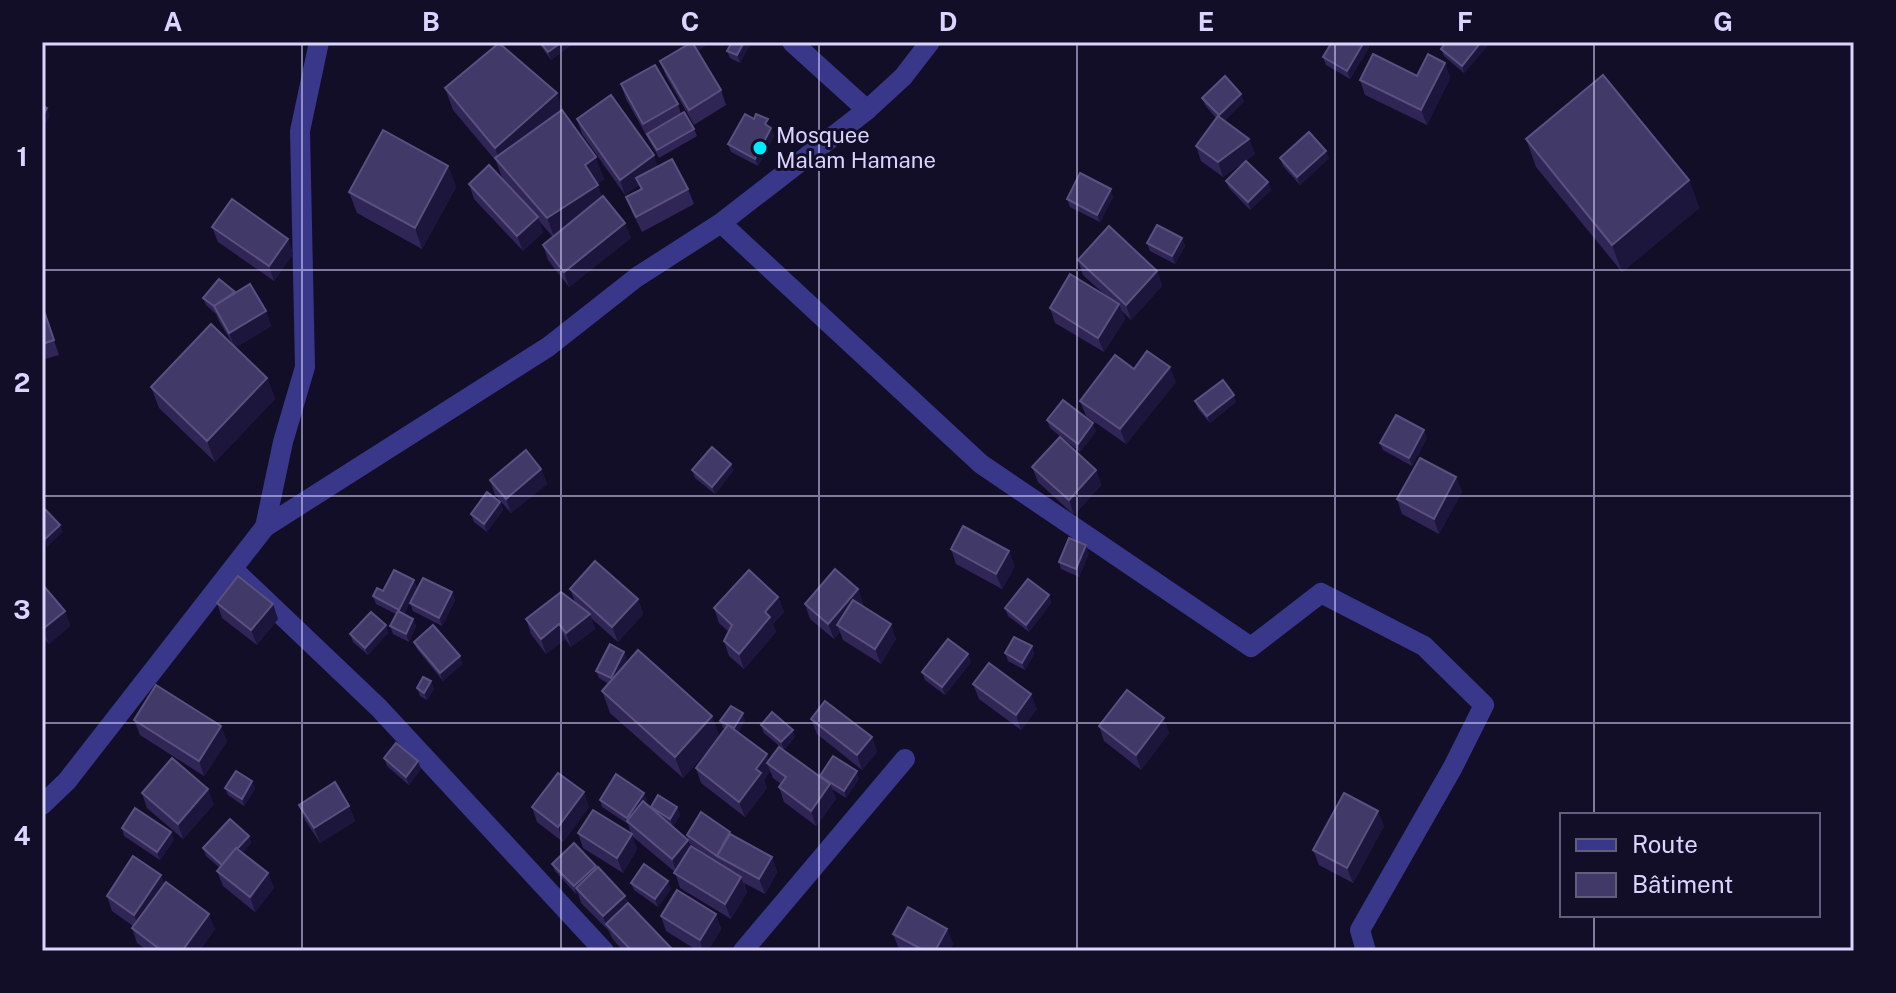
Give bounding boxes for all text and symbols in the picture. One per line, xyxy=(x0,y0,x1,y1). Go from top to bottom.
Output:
text: A xyxy=(164,6,183,37)
text: B xyxy=(422,6,440,37)
text: C xyxy=(681,6,699,37)
text: D xyxy=(939,6,957,37)
text: E xyxy=(1198,6,1214,37)
text: F xyxy=(1457,6,1473,37)
text: G xyxy=(1713,6,1733,37)
place label: Mosquee Malam Hamane xyxy=(776,122,936,173)
marker: Mosquee Malam Hamane xyxy=(751,139,769,157)
text: 1 xyxy=(16,141,28,172)
text: 2 xyxy=(14,367,30,398)
text: 3 xyxy=(13,594,31,625)
legend xyxy=(1560,813,1820,917)
text: 4 xyxy=(13,820,31,851)
text: Route xyxy=(1632,830,1698,858)
text: Bâtiment xyxy=(1632,870,1733,898)

